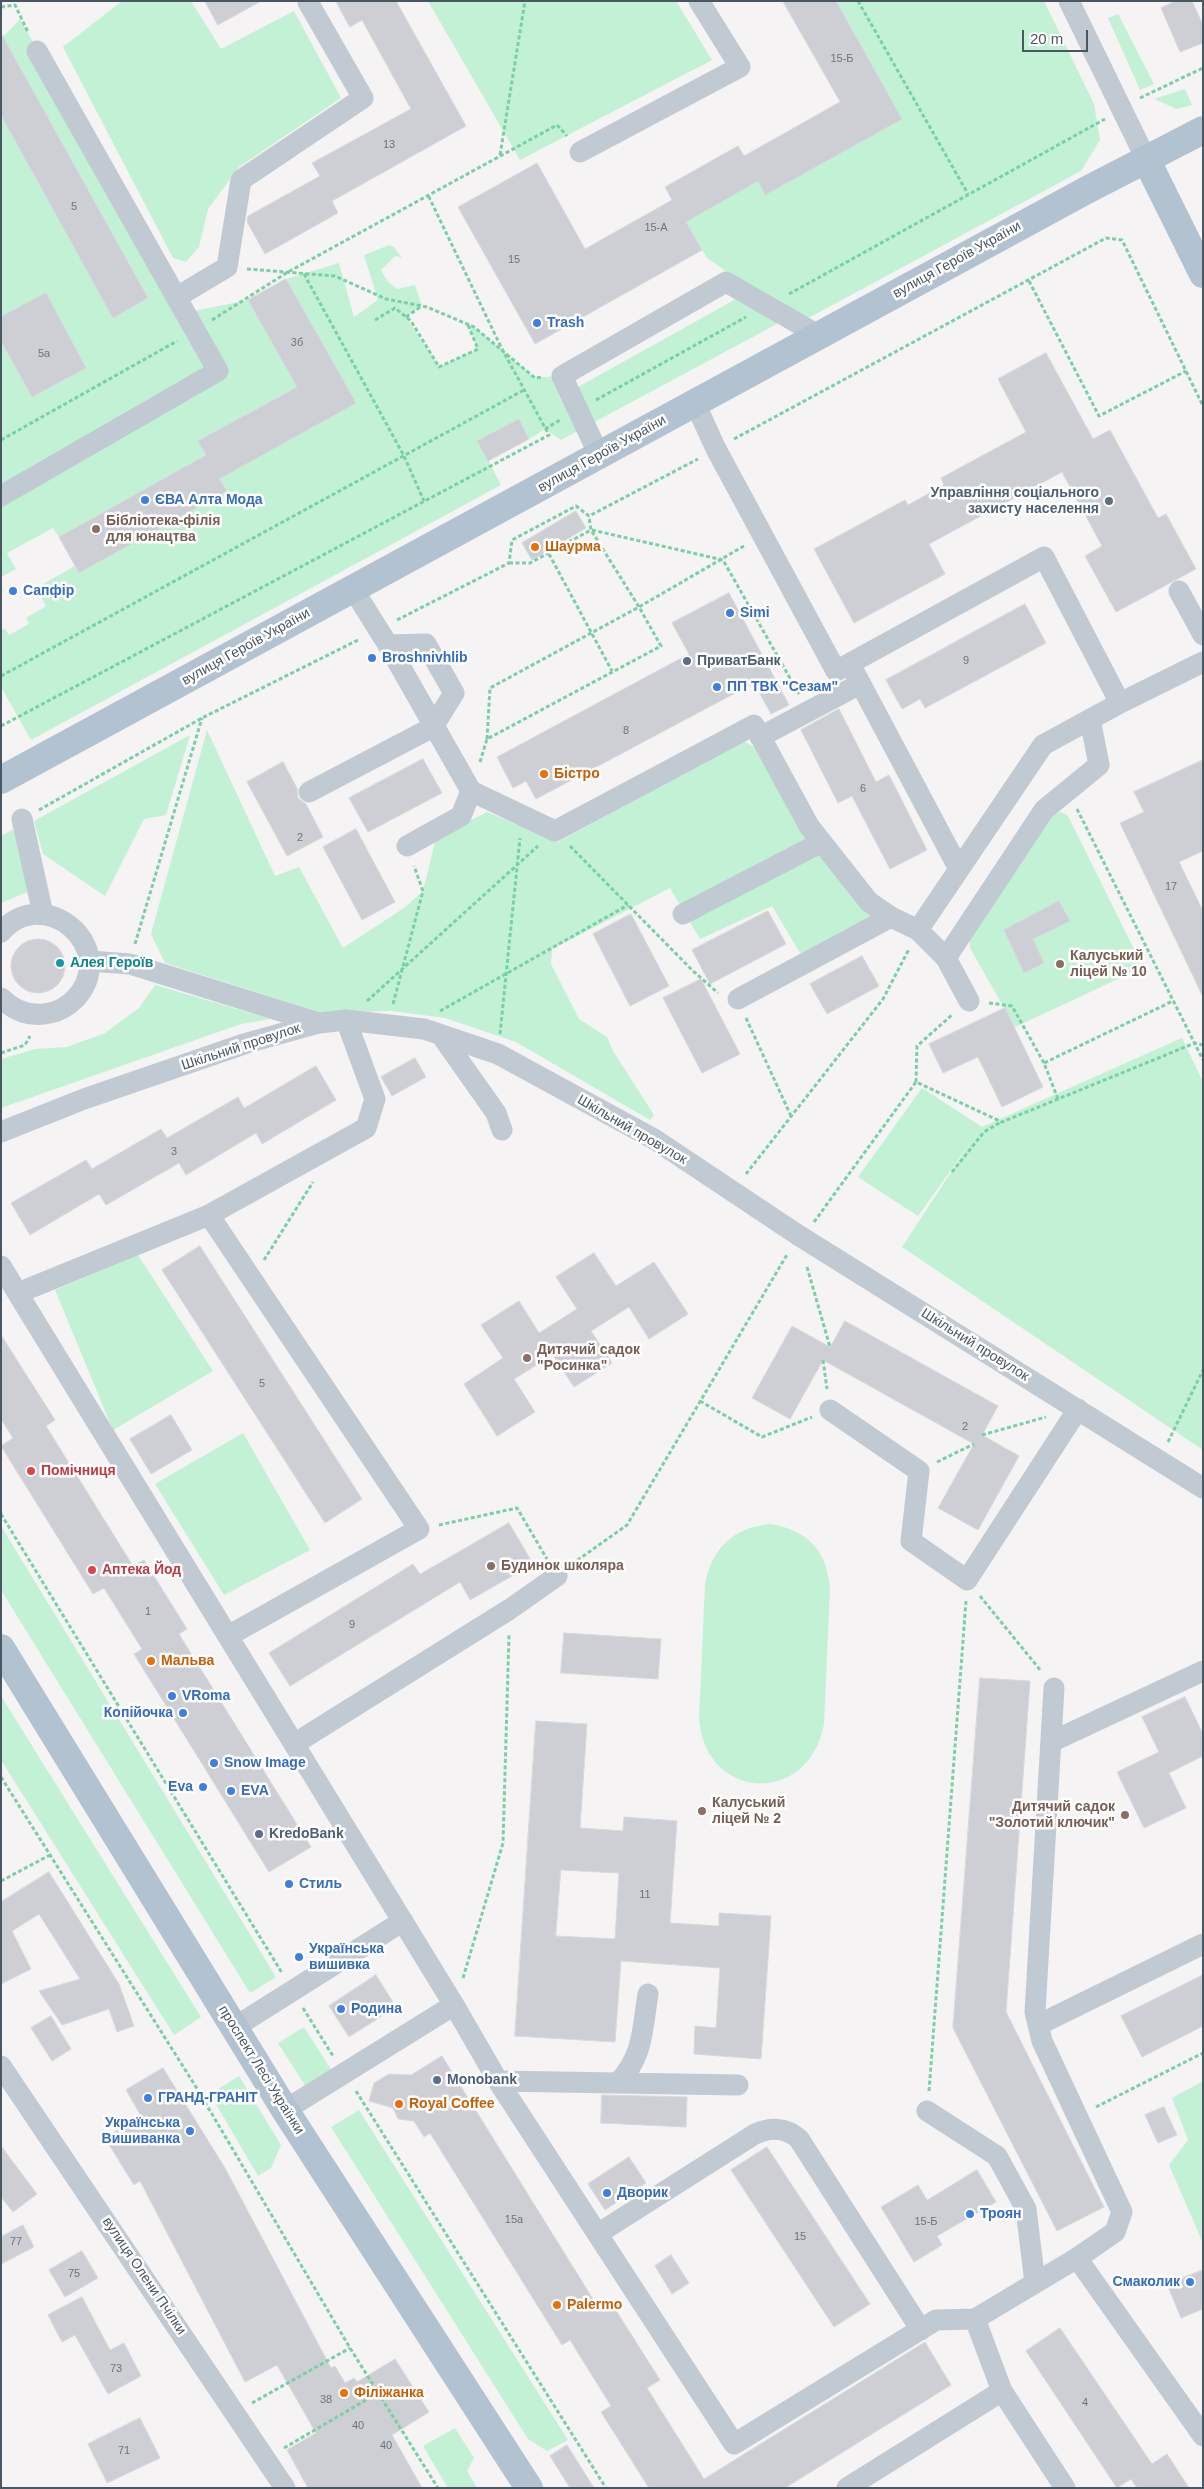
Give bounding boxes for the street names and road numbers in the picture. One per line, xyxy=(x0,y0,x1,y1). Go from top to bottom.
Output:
street label: вулиця Героїв України xyxy=(890,218,1024,302)
street label: вулиця Героїв України xyxy=(535,412,669,496)
street label: вулиця Героїв України xyxy=(179,605,313,689)
street label: Шкільний провулок xyxy=(179,1020,303,1074)
street label: Шкільний провулок xyxy=(574,1092,690,1168)
street label: Шкільний провулок xyxy=(918,1305,1032,1385)
street label: проспект Лесі Українки xyxy=(215,2003,307,2137)
street label: вулиця Олени Пчілки xyxy=(98,2214,190,2338)

